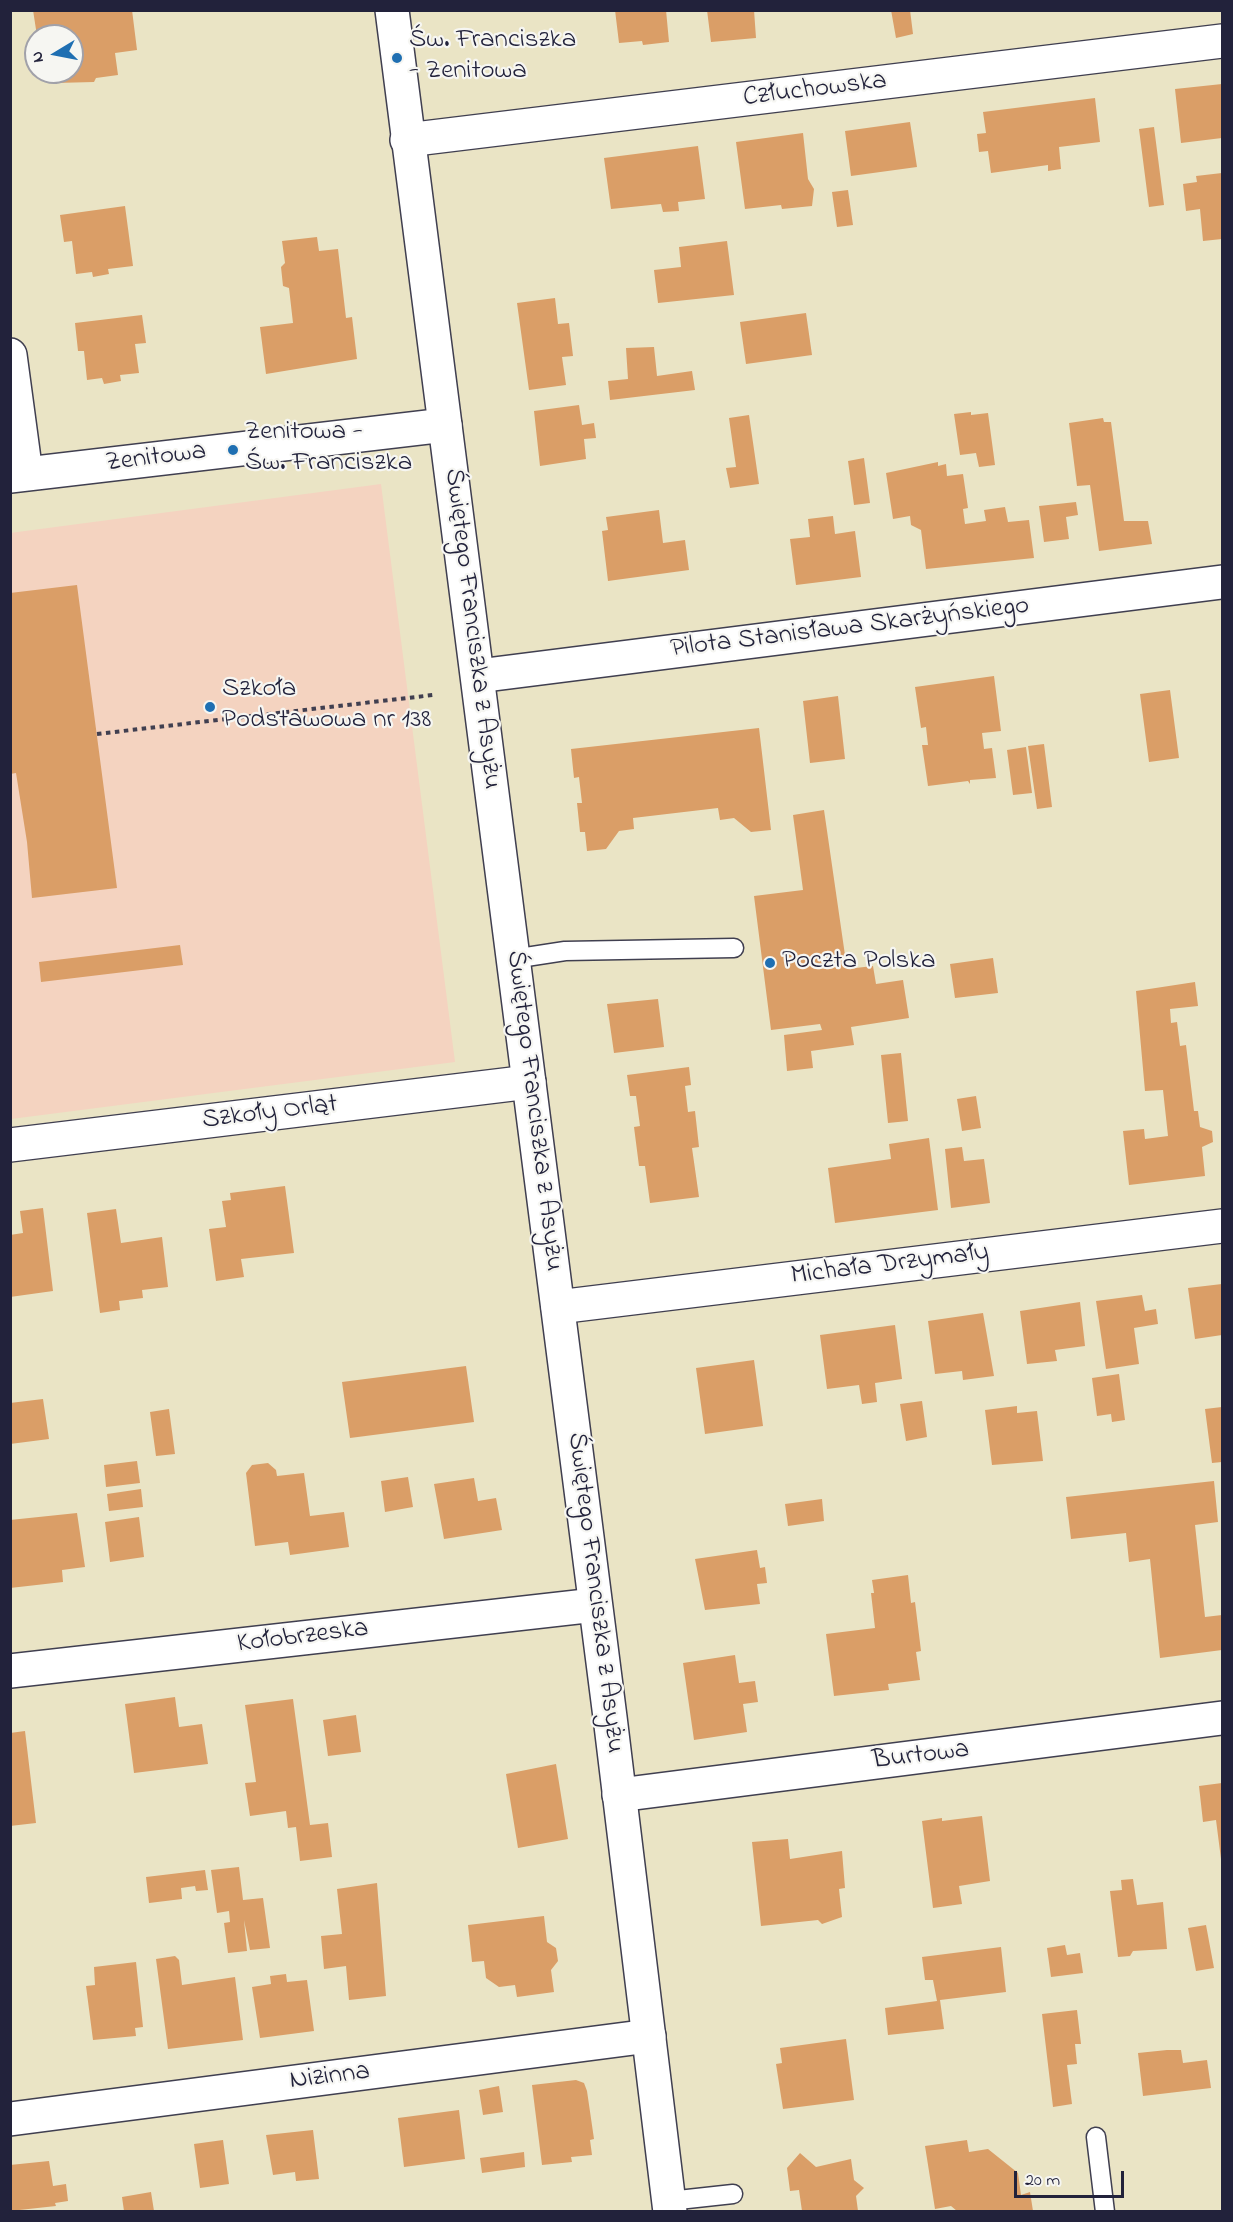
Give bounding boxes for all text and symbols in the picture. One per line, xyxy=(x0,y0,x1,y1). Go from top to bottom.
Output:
north arrow xyxy=(24,24,84,84)
place label: Św. Franciszka - Zenitowa xyxy=(409,26,576,89)
text: N xyxy=(25,49,51,64)
marker: Św. Franciszka - Zenitowa xyxy=(390,51,404,65)
street label: Człuchowska xyxy=(741,66,889,116)
place label: Zenitowa - Św. Franciszka xyxy=(245,418,412,481)
street label: Zenitowa xyxy=(104,437,208,481)
marker: Zenitowa - Św. Franciszka xyxy=(226,443,240,457)
street label: Świętego Franciszka z Asyżu xyxy=(435,467,507,791)
street label: Pilota Stanisława Skarżyńskiego xyxy=(669,591,1031,667)
place label: Szkoła Podstawowa nr 138 xyxy=(222,675,431,738)
marker: Szkoła Podstawowa nr 138 xyxy=(203,700,217,714)
place label: Poczta Polska xyxy=(782,947,936,979)
street label: Świętego Franciszka z Asyżu xyxy=(497,949,569,1273)
marker: Poczta Polska xyxy=(763,956,777,970)
street label: Szkoły Orląt xyxy=(201,1090,339,1138)
street label: Michała Drzymały xyxy=(789,1238,991,1294)
street label: Świętego Franciszka z Asyżu xyxy=(558,1431,630,1755)
street label: Kołobrzeska xyxy=(236,1614,370,1662)
street label: Burtowa xyxy=(871,1735,971,1779)
street label: Nizinna xyxy=(288,2057,372,2099)
scale bar xyxy=(1017,2159,1126,2197)
text: 20 m xyxy=(1025,2168,1060,2194)

